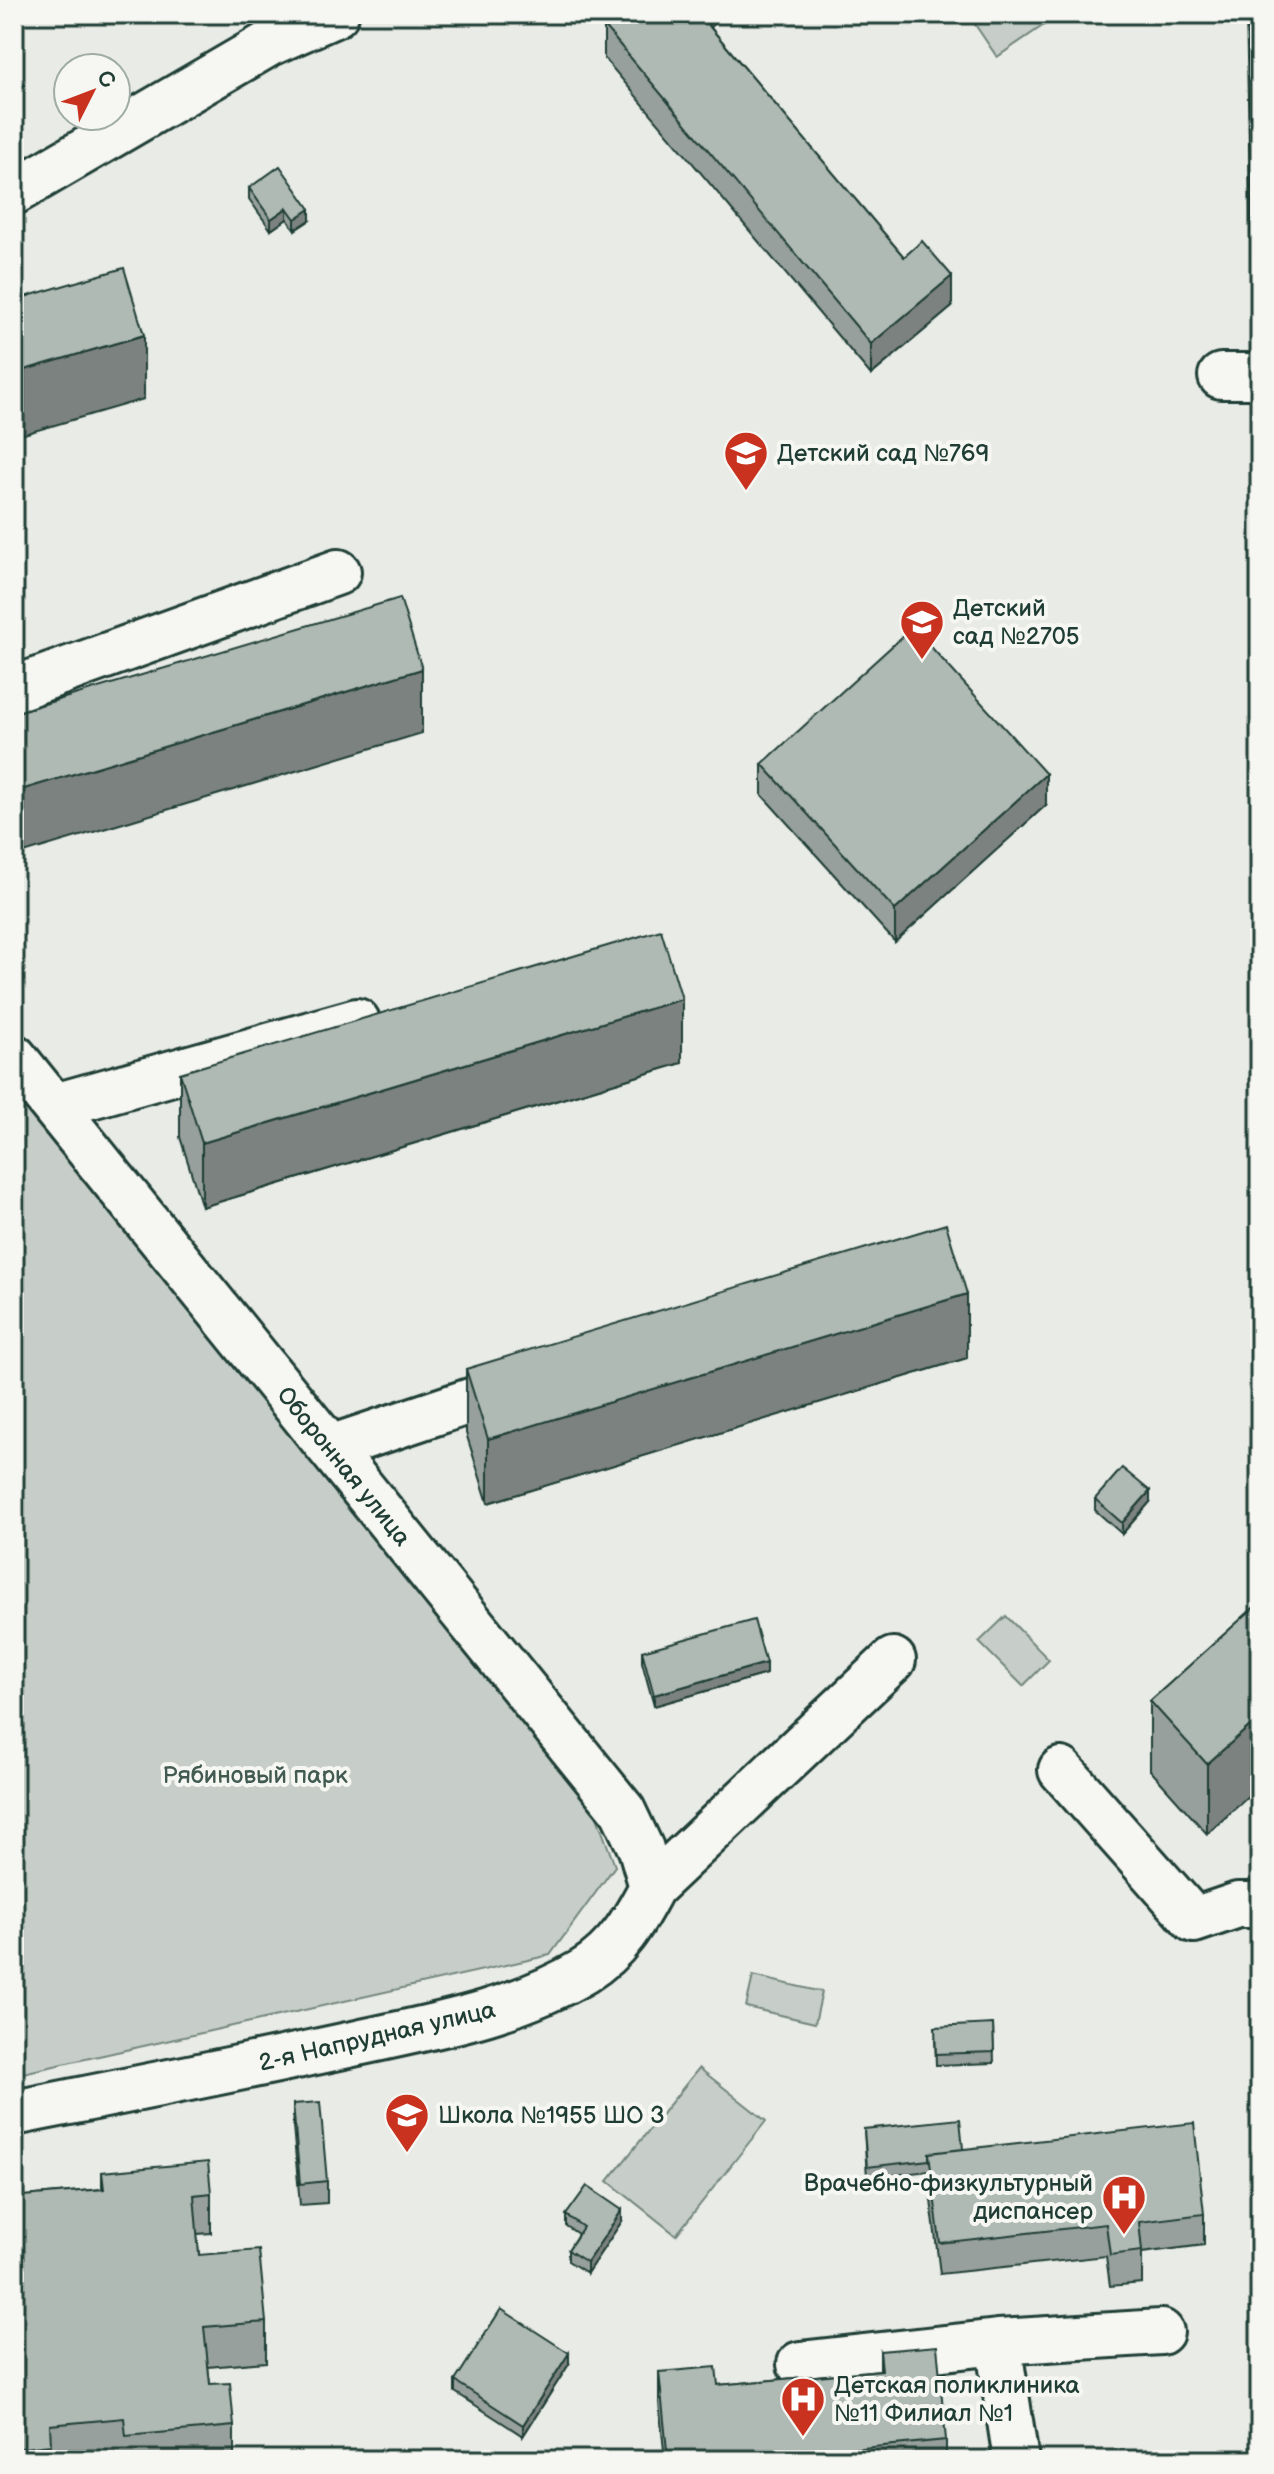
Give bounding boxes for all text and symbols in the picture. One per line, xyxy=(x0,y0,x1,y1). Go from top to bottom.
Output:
north arrow xyxy=(52,52,132,132)
text: С xyxy=(91,65,121,94)
school or university icon: Детский сад №769 xyxy=(722,429,770,492)
place label: Детский сад №769 xyxy=(777,439,989,468)
place label: Детский сад №2705 xyxy=(953,594,1080,651)
school or university icon: Детский сад №2705 xyxy=(898,598,946,661)
street label: Оборонная улица xyxy=(270,1381,417,1552)
park label: Рябиновый парк xyxy=(162,1761,348,1790)
street label: 2-я Напрудная улица xyxy=(256,1995,498,2078)
school or university icon: Школа №1955 ШО 3 xyxy=(383,2091,431,2154)
place label: Школа №1955 ШО 3 xyxy=(438,2101,665,2130)
place label: Врачебно-физкультурный диспансер xyxy=(804,2169,1093,2226)
hospital icon: Врачебно-физкультурный диспансер xyxy=(1100,2173,1148,2236)
place label: Детская поликлиника №11 Филиал №1 xyxy=(834,2371,1080,2428)
hospital icon: Детская поликлиника №11 Филиал №1 xyxy=(779,2375,827,2438)

